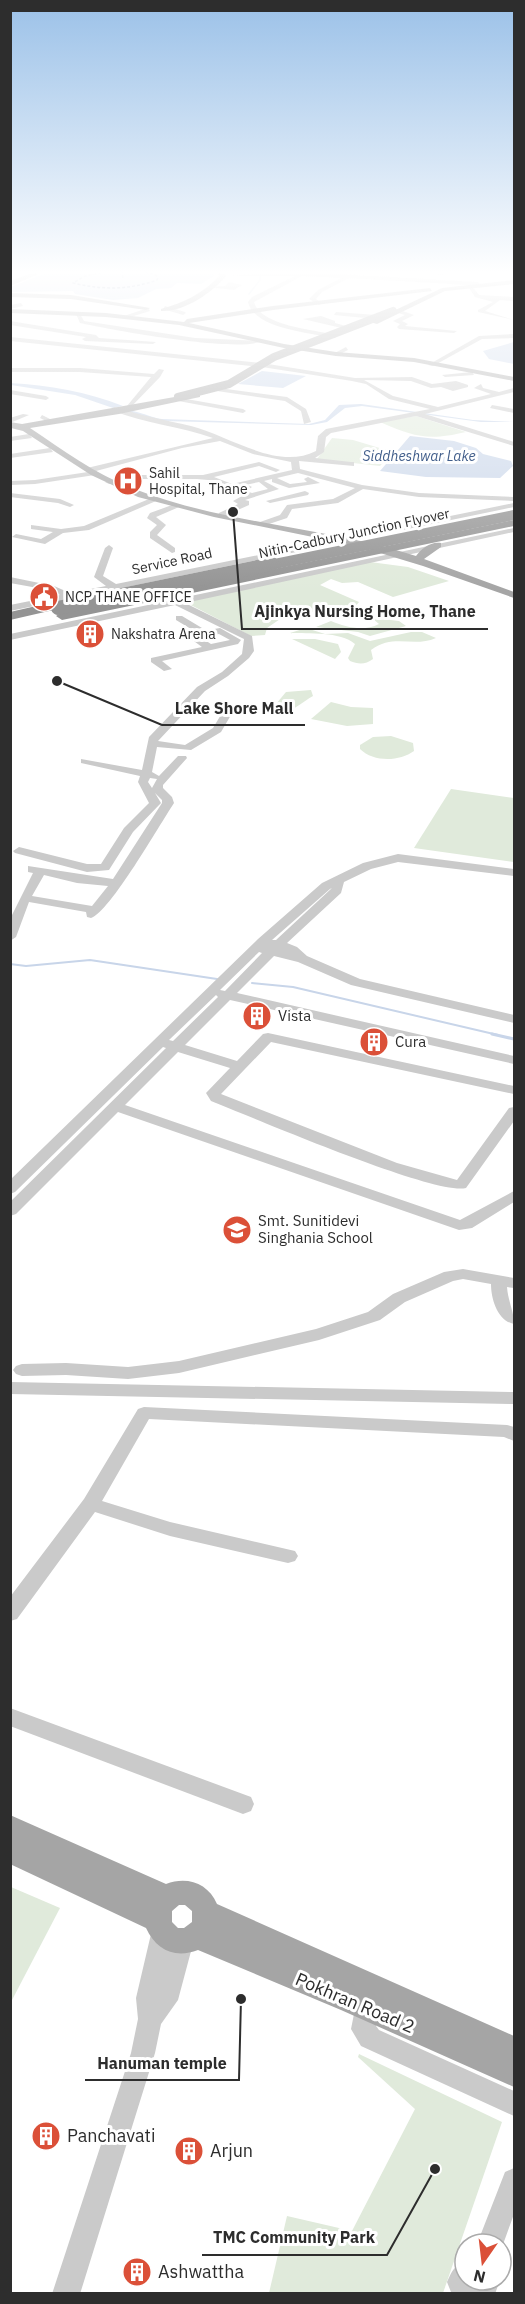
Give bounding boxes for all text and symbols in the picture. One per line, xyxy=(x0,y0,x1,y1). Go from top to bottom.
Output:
water label: Siddheshwar Lake xyxy=(362,447,476,465)
place label: Sahil Hospital, Thane xyxy=(149,464,248,498)
hospital icon: Sahil Hospital, Thane xyxy=(112,465,144,497)
street label: Nitin-Cadbury Junction Flyover xyxy=(257,504,451,562)
street label: Service Road xyxy=(130,544,214,578)
public building icon: NCP THANE OFFICE xyxy=(28,581,60,613)
place label: NCP THANE OFFICE xyxy=(65,588,192,606)
callout: Ajinkya Nursing Home, Thane xyxy=(242,595,488,629)
text: Ajinkya Nursing Home, Thane xyxy=(254,601,476,621)
building icon: Nakshatra Arena xyxy=(74,618,106,650)
place label: Nakshatra Arena xyxy=(111,625,216,643)
callout: Lake Shore Mall xyxy=(162,691,305,725)
text: Lake Shore Mall xyxy=(175,698,293,718)
building icon: Vista xyxy=(241,1000,273,1032)
place label: Vista xyxy=(278,1006,311,1025)
building icon: Cura xyxy=(358,1026,390,1058)
place label: Cura xyxy=(395,1032,426,1051)
place label: Smt. Sunitidevi Singhania School xyxy=(258,1211,373,1247)
school or university icon: Smt. Sunitidevi Singhania School xyxy=(221,1214,253,1246)
street label: Pokhran Road 2 xyxy=(292,1967,418,2038)
callout: Hanuman temple xyxy=(85,2046,239,2080)
text: Hanuman temple xyxy=(97,2053,227,2073)
building icon: Panchavati xyxy=(30,2120,62,2152)
place label: Panchavati xyxy=(67,2124,155,2147)
building icon: Arjun xyxy=(173,2135,205,2167)
place label: Arjun xyxy=(210,2139,253,2162)
callout: TMC Community Park xyxy=(202,2221,387,2255)
text: TMC Community Park xyxy=(213,2227,376,2247)
north arrow xyxy=(453,2232,513,2292)
building icon: Ashwattha xyxy=(121,2256,153,2288)
place label: Ashwattha xyxy=(158,2260,244,2283)
text: N xyxy=(471,2265,487,2288)

